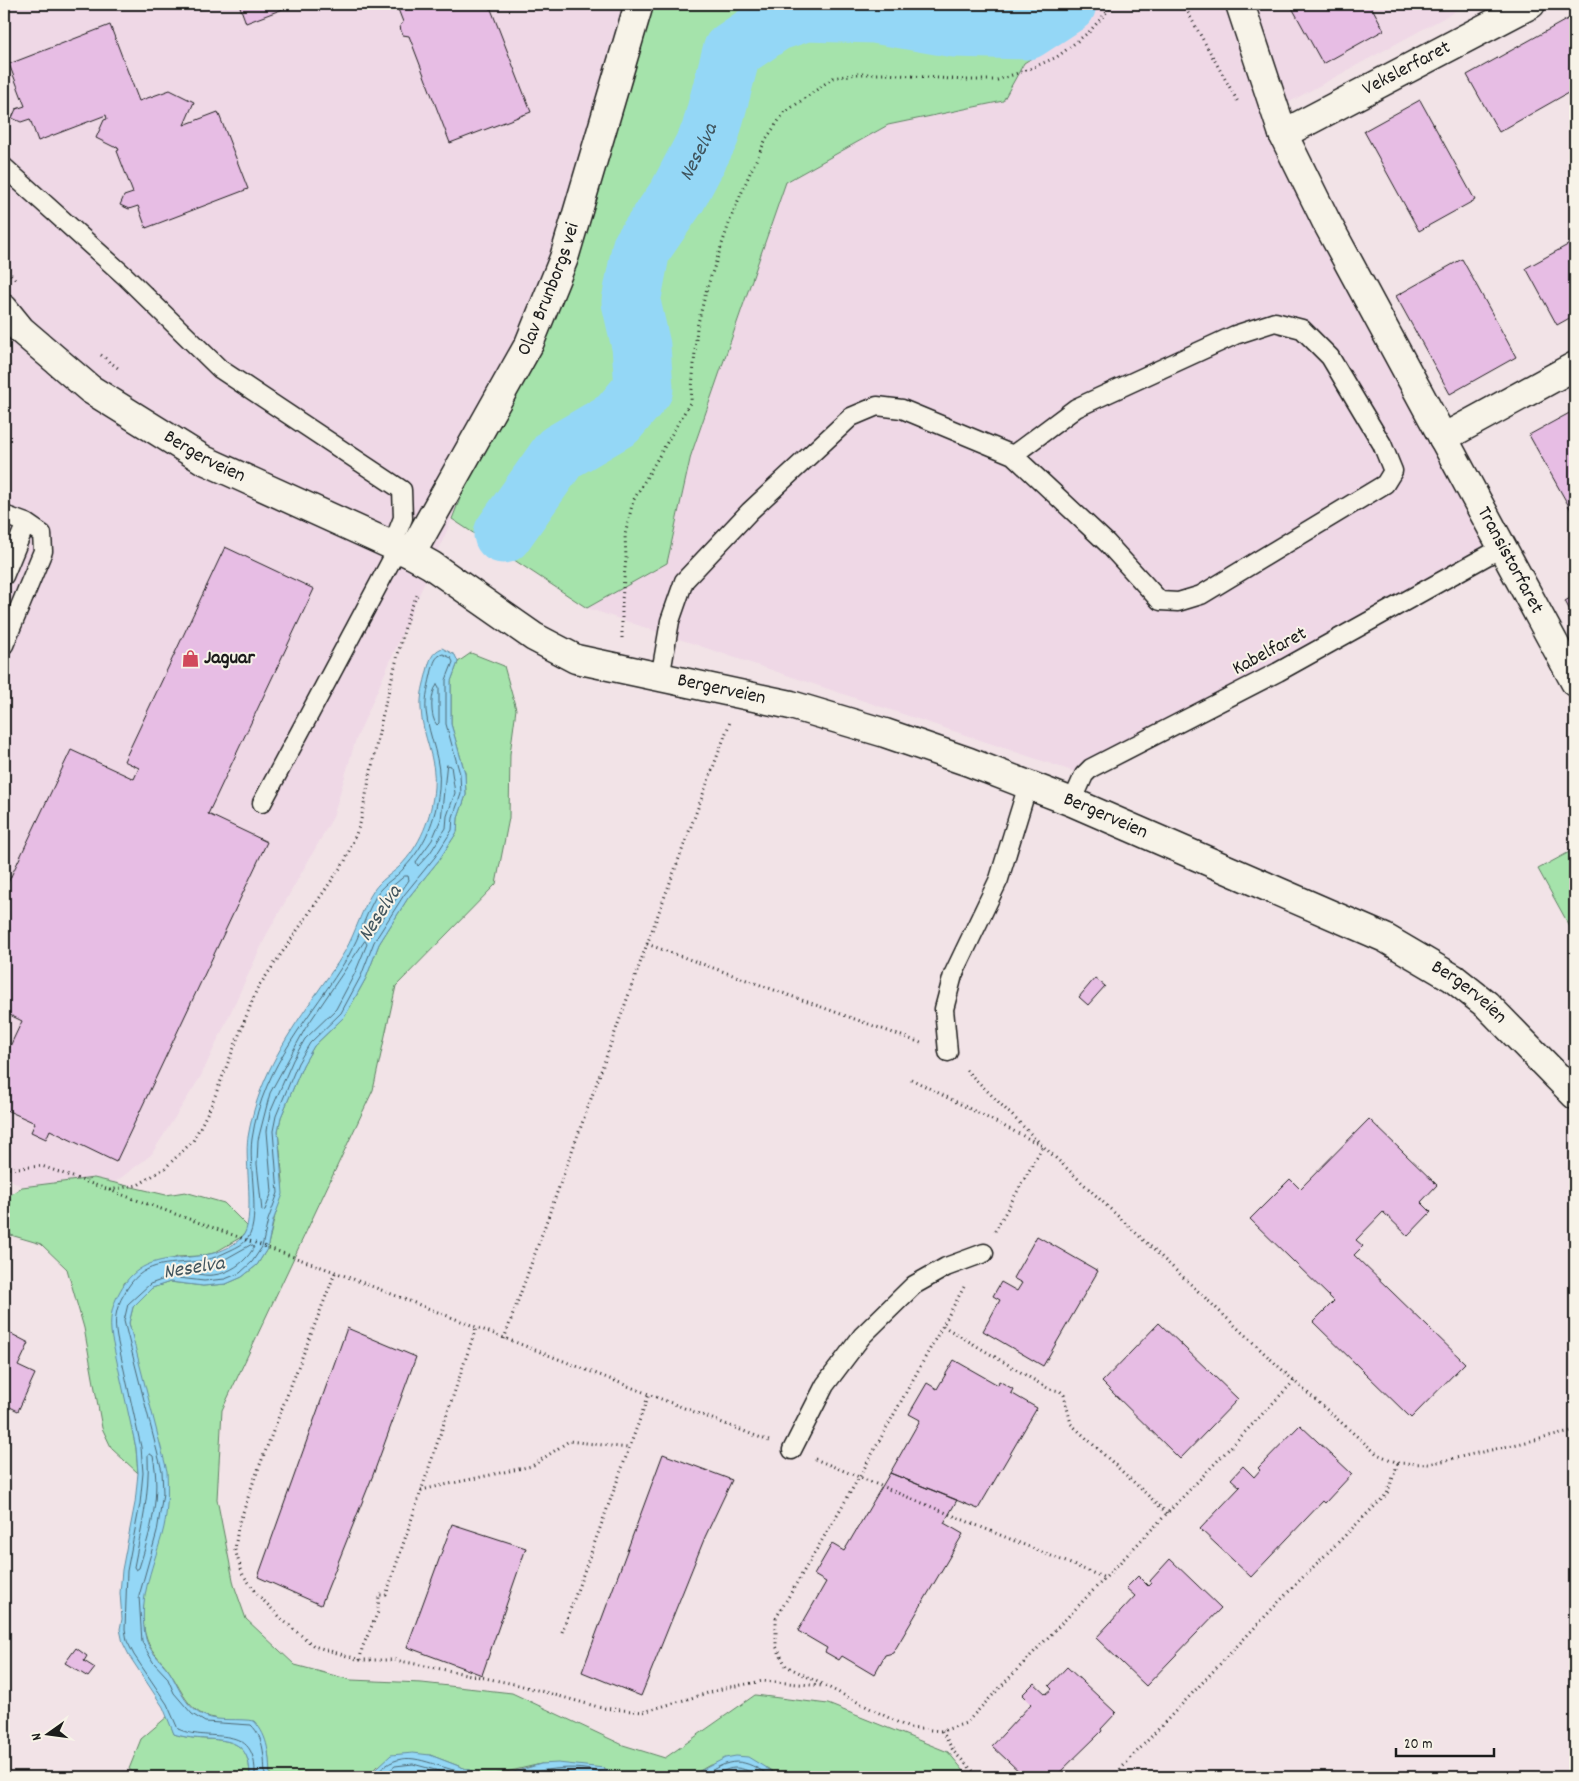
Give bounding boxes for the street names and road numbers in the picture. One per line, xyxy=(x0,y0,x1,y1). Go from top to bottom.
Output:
street label: Vekslerfaret xyxy=(1358,34,1456,104)
street label: Olav Brunborgs vei xyxy=(511,219,588,362)
street label: Bergerveien xyxy=(158,424,250,491)
street label: Transistorfaret xyxy=(1469,502,1550,619)
street label: Kabelfaret xyxy=(1228,621,1312,683)
street label: Bergerveien xyxy=(675,667,768,713)
street label: Bergerveien xyxy=(1059,786,1152,847)
street label: Bergerveien xyxy=(1426,954,1513,1031)

